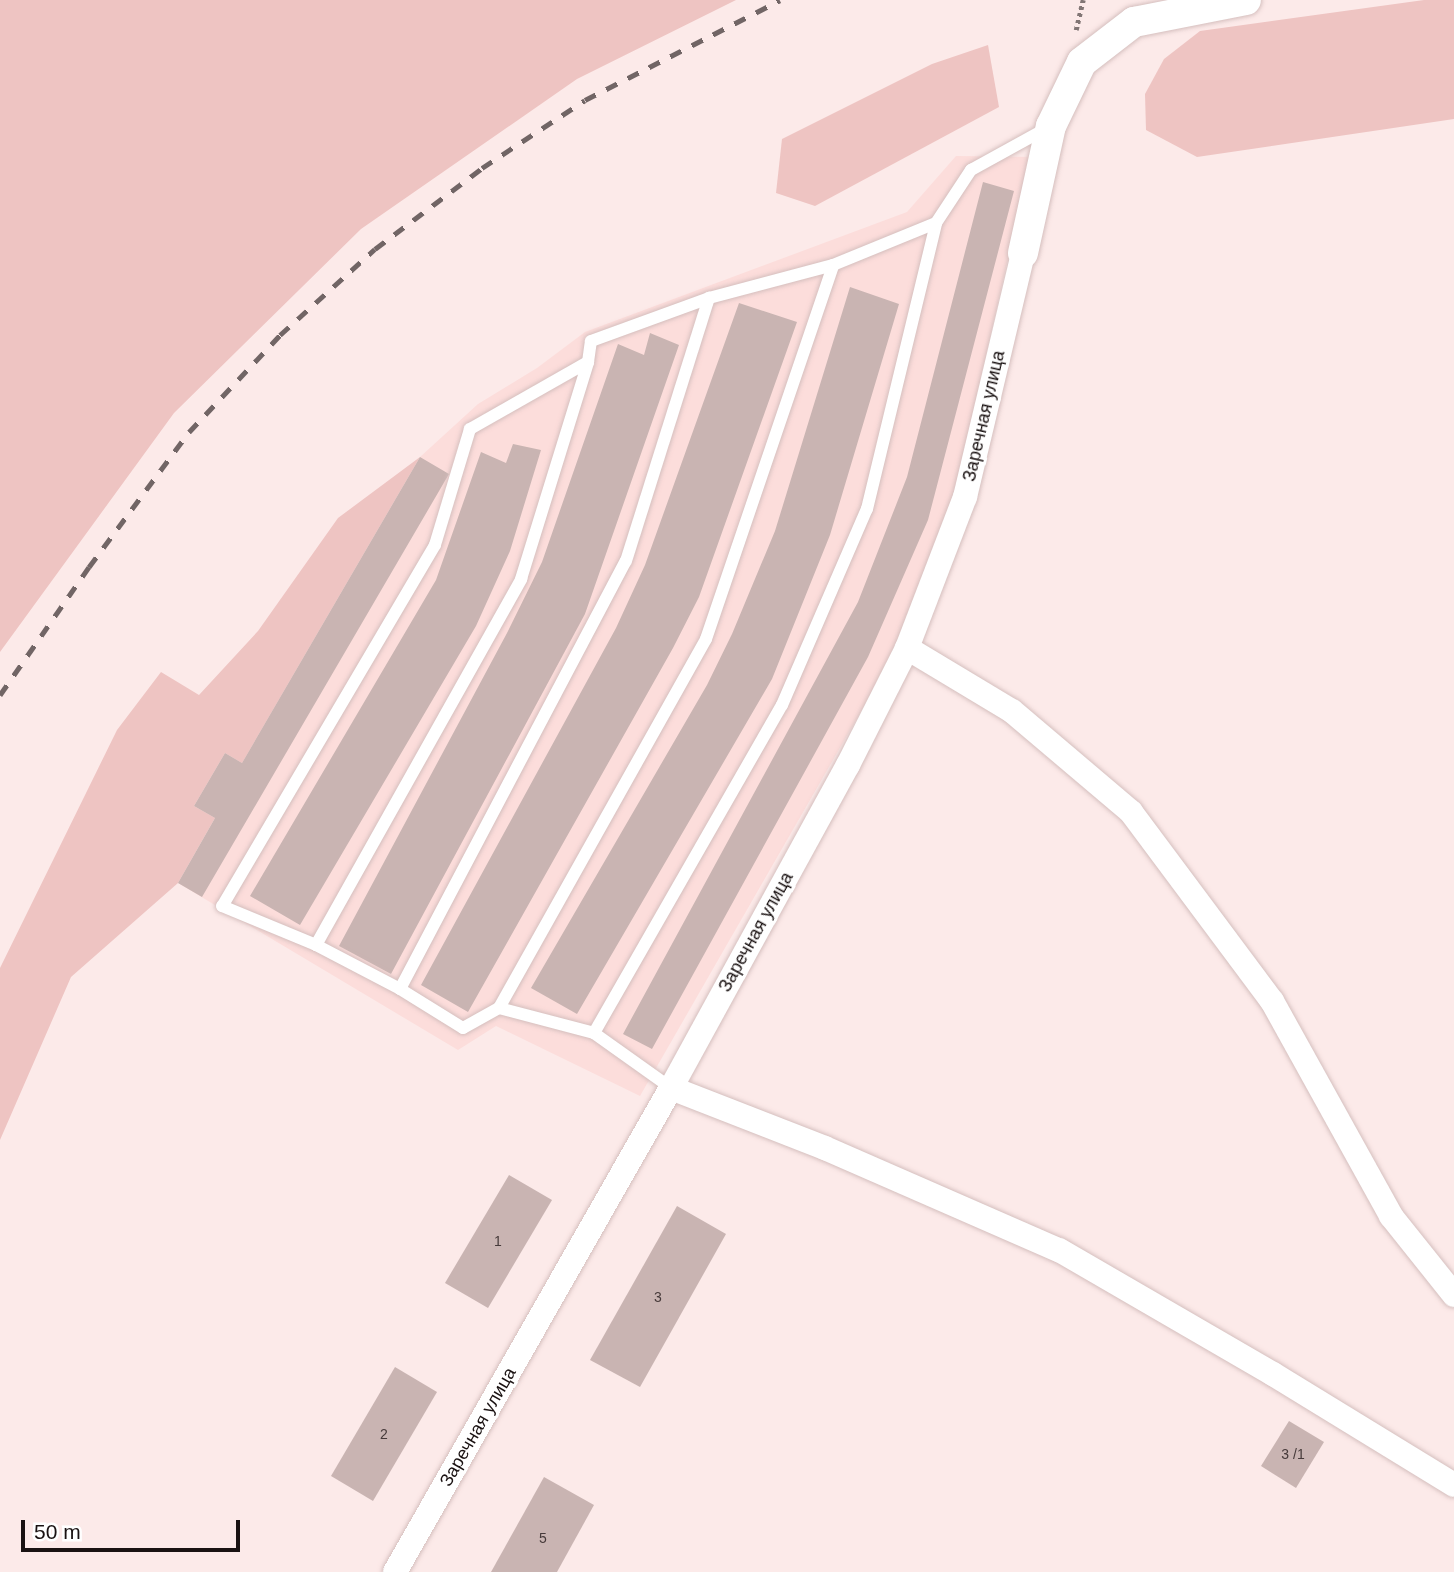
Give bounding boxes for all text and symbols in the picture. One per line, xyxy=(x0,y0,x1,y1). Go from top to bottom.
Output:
street label: Заречная улица xyxy=(958,348,1010,484)
street label: Заречная улица xyxy=(714,868,798,996)
house number: 1 xyxy=(494,1233,502,1249)
house number: 3 xyxy=(654,1289,662,1305)
street label: Заречная улица xyxy=(435,1364,521,1490)
house number: 2 xyxy=(380,1426,388,1442)
house number: 3 /1 xyxy=(1281,1446,1305,1462)
scale bar xyxy=(24,1506,243,1550)
text: 50 m xyxy=(34,1520,81,1543)
house number: 5 xyxy=(539,1530,547,1546)

